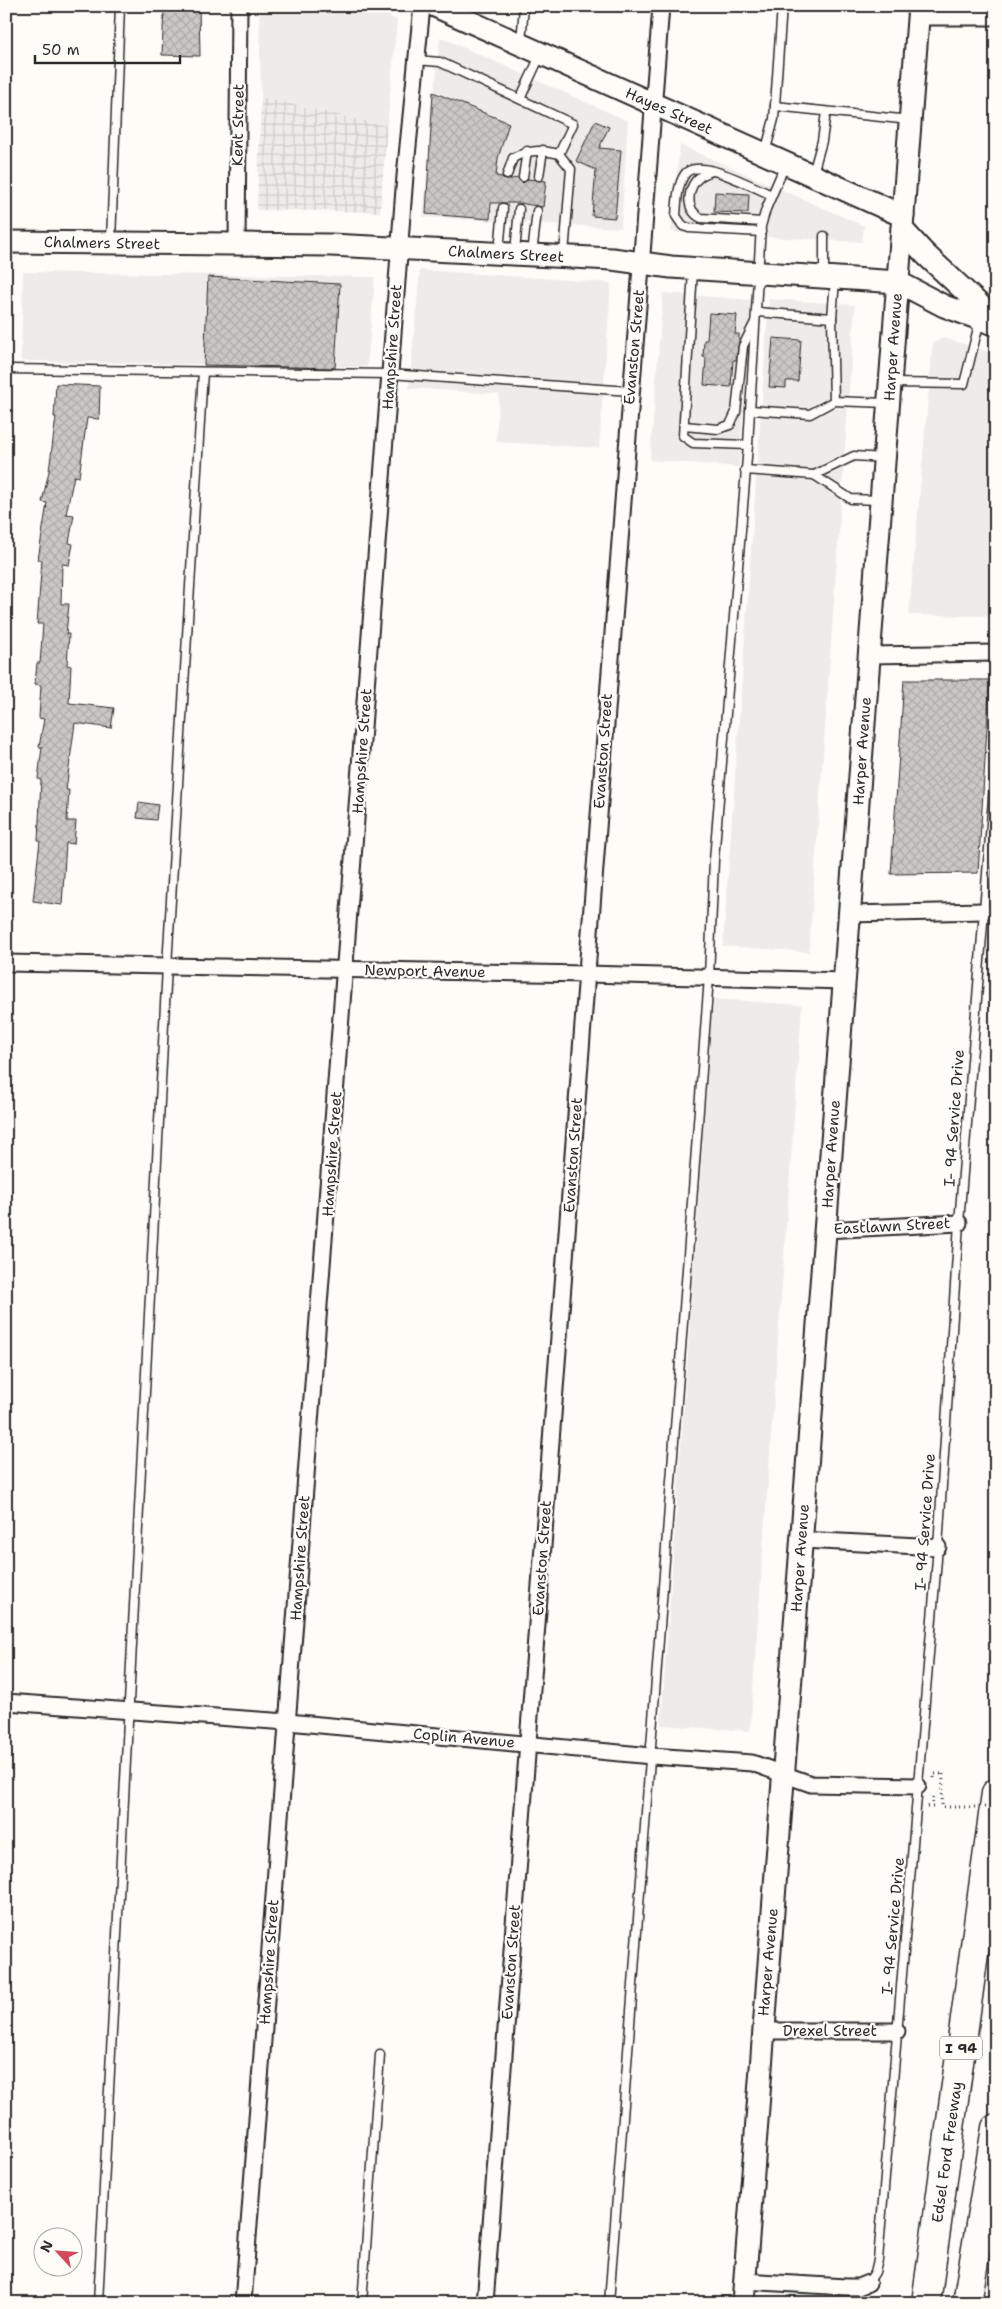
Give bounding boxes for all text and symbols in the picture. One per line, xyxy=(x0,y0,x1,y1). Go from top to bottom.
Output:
scale bar xyxy=(35,32,180,64)
text: 50 m xyxy=(42,40,80,60)
street label: Hayes Street xyxy=(622,83,716,139)
street label: Kent Street xyxy=(227,84,249,166)
street label: Chalmers Street xyxy=(44,232,160,254)
street label: Chalmers Street xyxy=(447,241,565,267)
street label: Hampshire Street xyxy=(378,284,406,410)
street label: Evanston Street xyxy=(619,289,649,405)
street label: Harper Avenue xyxy=(879,292,907,402)
street label: Hampshire Street xyxy=(348,688,376,814)
street label: Evanston Street xyxy=(589,693,617,809)
street label: Harper Avenue xyxy=(848,696,876,806)
street label: Newport Avenue xyxy=(364,960,486,982)
street label: I- 94 Service Drive xyxy=(939,1049,969,1187)
street label: Hampshire Street xyxy=(318,1091,346,1217)
street label: Evanston Street xyxy=(559,1097,587,1213)
street label: Harper Avenue xyxy=(817,1099,845,1209)
street label: Eastlawn Street xyxy=(833,1213,951,1239)
street label: I- 94 Service Drive xyxy=(910,1453,940,1591)
street label: Hampshire Street xyxy=(286,1495,314,1621)
street label: Evanston Street xyxy=(528,1500,556,1616)
street label: Harper Avenue xyxy=(786,1503,814,1613)
street label: Coplin Avenue xyxy=(412,1724,516,1752)
street label: I- 94 Service Drive xyxy=(877,1857,909,1995)
street label: Hampshire Street xyxy=(255,1899,283,2025)
street label: Evanston Street xyxy=(497,1904,525,2020)
street label: Harper Avenue xyxy=(753,1907,783,2017)
street label: Drexel Street xyxy=(783,2021,877,2041)
road number: I 94 xyxy=(940,2036,982,2060)
street label: Edsel Ford Freeway xyxy=(927,2080,967,2224)
north arrow xyxy=(32,2226,82,2276)
text: N xyxy=(36,2237,57,2255)

